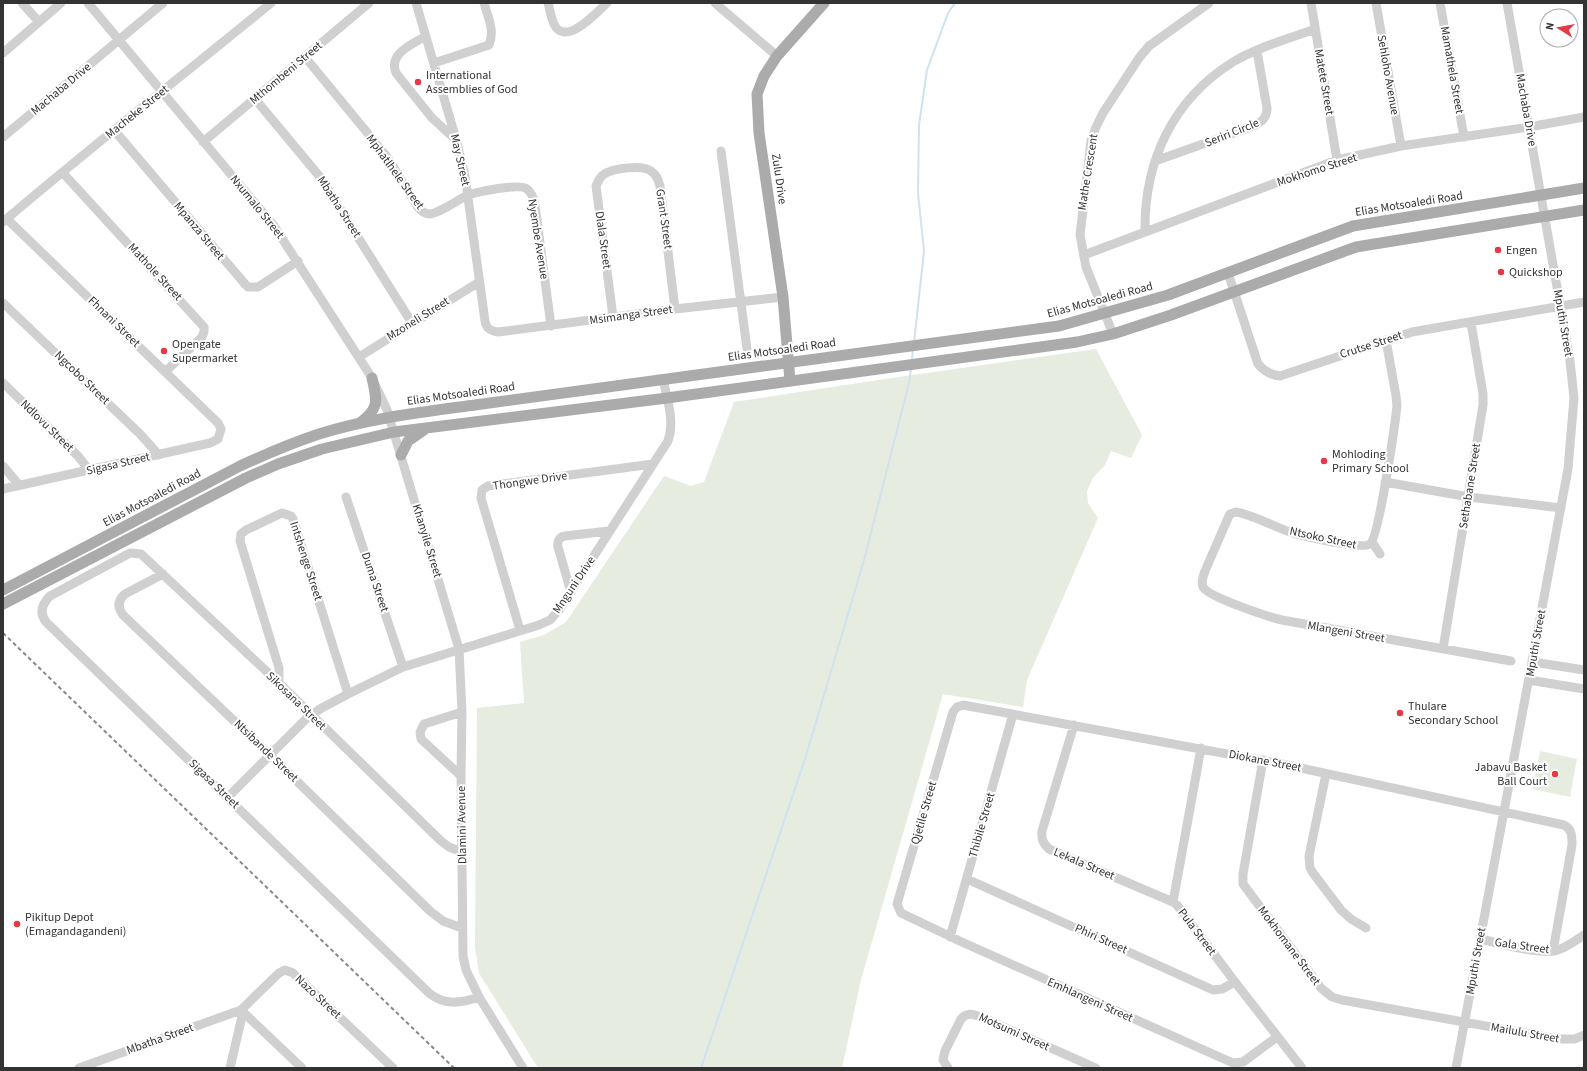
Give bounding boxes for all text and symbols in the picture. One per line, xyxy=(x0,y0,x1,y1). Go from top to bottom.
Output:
north arrow xyxy=(1539,8,1579,48)
text: N xyxy=(1542,21,1558,31)
street label: Mamathela Street xyxy=(1436,25,1468,115)
street label: Sehloho Avenue xyxy=(1373,34,1403,116)
street label: Mthombeni Street xyxy=(246,37,326,109)
street label: Matete Street xyxy=(1310,48,1338,116)
street label: Machaba Drive xyxy=(27,59,95,119)
place label: International Assemblies of God xyxy=(426,67,518,98)
street label: Machaba Drive xyxy=(1511,72,1541,148)
marker: International Assemblies of God xyxy=(413,77,423,87)
street label: Macheke Street xyxy=(102,81,172,143)
street label: Seriri Circle xyxy=(1202,114,1262,152)
street label: Mphatlhele Street xyxy=(362,131,428,213)
street label: May Street xyxy=(446,132,474,188)
street label: Mathe Crescent xyxy=(1074,133,1102,211)
street label: Mokhomo Street xyxy=(1275,149,1359,191)
street label: Zulu Drive xyxy=(767,153,791,205)
street label: Nxumalo Street xyxy=(226,171,288,243)
street label: Mbatha Street xyxy=(313,173,365,241)
street label: Elias Motsoaledi Road xyxy=(1354,187,1464,221)
street label: Grant Street xyxy=(651,188,677,250)
street label: Mpanza Street xyxy=(170,198,228,264)
street label: Nyembe Avenue xyxy=(523,198,553,280)
street label: Dlala Street xyxy=(591,210,615,270)
street label: Mathole Street xyxy=(124,239,186,305)
place label: Engen xyxy=(1506,242,1537,259)
marker: Engen xyxy=(1493,245,1503,255)
place label: Quickshop xyxy=(1509,264,1563,281)
marker: Quickshop xyxy=(1496,267,1506,277)
street label: Elias Motsoaledi Road xyxy=(1045,278,1155,322)
street label: Mputhi Street xyxy=(1549,288,1577,358)
street label: Fhnani Street xyxy=(84,293,144,351)
street label: Mzoneli Street xyxy=(383,293,453,345)
street label: Msimanga Street xyxy=(588,301,674,329)
street label: Crutse Street xyxy=(1337,327,1405,363)
street label: Elias Motsoaledi Road xyxy=(727,334,837,366)
place label: Opengate Supermarket xyxy=(172,336,237,367)
marker: Opengate Supermarket xyxy=(159,346,169,356)
street label: Ngcobo Street xyxy=(51,347,113,409)
street label: Elias Motsoaledi Road xyxy=(406,378,516,410)
street label: Ndlovu Street xyxy=(16,396,78,456)
street label: Sethabane Street xyxy=(1455,442,1485,530)
place label: Mohloding Primary School xyxy=(1332,446,1409,477)
street label: Sigasa Street xyxy=(85,448,151,480)
marker: Mohloding Primary School xyxy=(1319,456,1329,466)
street label: Elias Motsoaledi Road xyxy=(100,465,204,531)
street label: Thongwe Drive xyxy=(492,467,568,495)
street label: Khanyile Street xyxy=(408,502,446,580)
street label: Intshenge Street xyxy=(285,519,327,603)
street label: Ntsoko Street xyxy=(1288,523,1358,553)
street label: Duma Street xyxy=(357,550,393,614)
street label: Mnguni Drive xyxy=(549,553,599,617)
street label: Mputhi Street xyxy=(1522,608,1550,678)
street label: Mlangeni Street xyxy=(1306,617,1386,647)
street label: Sikosana Street xyxy=(262,668,330,734)
place label: Thulare Secondary School xyxy=(1408,698,1498,729)
marker: Thulare Secondary School xyxy=(1395,708,1405,718)
street label: Ntsibande Street xyxy=(230,716,302,786)
street label: Diokane Street xyxy=(1227,746,1303,776)
street label: Sigasa Street xyxy=(185,755,243,813)
place label: Jabavu Basket Ball Court xyxy=(1474,759,1547,790)
marker: Jabavu Basket Ball Court xyxy=(1550,769,1560,779)
street label: Qjetile Street xyxy=(907,779,941,847)
street label: Dlamini Avenue xyxy=(453,786,471,864)
street label: Thibile Street xyxy=(965,790,999,860)
street label: Lekala Street xyxy=(1051,843,1117,885)
street label: Mokhomane Street xyxy=(1254,903,1324,989)
street label: Pula Street xyxy=(1174,905,1220,959)
place label: Pikitup Depot (Emagandagandeni) xyxy=(25,909,126,940)
marker: Pikitup Depot (Emagandagandeni) xyxy=(12,919,22,929)
street label: Phiri Street xyxy=(1072,920,1130,958)
street label: Mputhi Street xyxy=(1462,926,1490,996)
street label: Gala Street xyxy=(1494,934,1550,958)
street label: Nazo Street xyxy=(291,971,345,1023)
street label: Emhlangeni Street xyxy=(1044,973,1136,1027)
street label: Motsumi Street xyxy=(976,1009,1052,1055)
street label: Mbatha Street xyxy=(124,1019,196,1059)
street label: Mailulu Street xyxy=(1489,1019,1561,1047)

